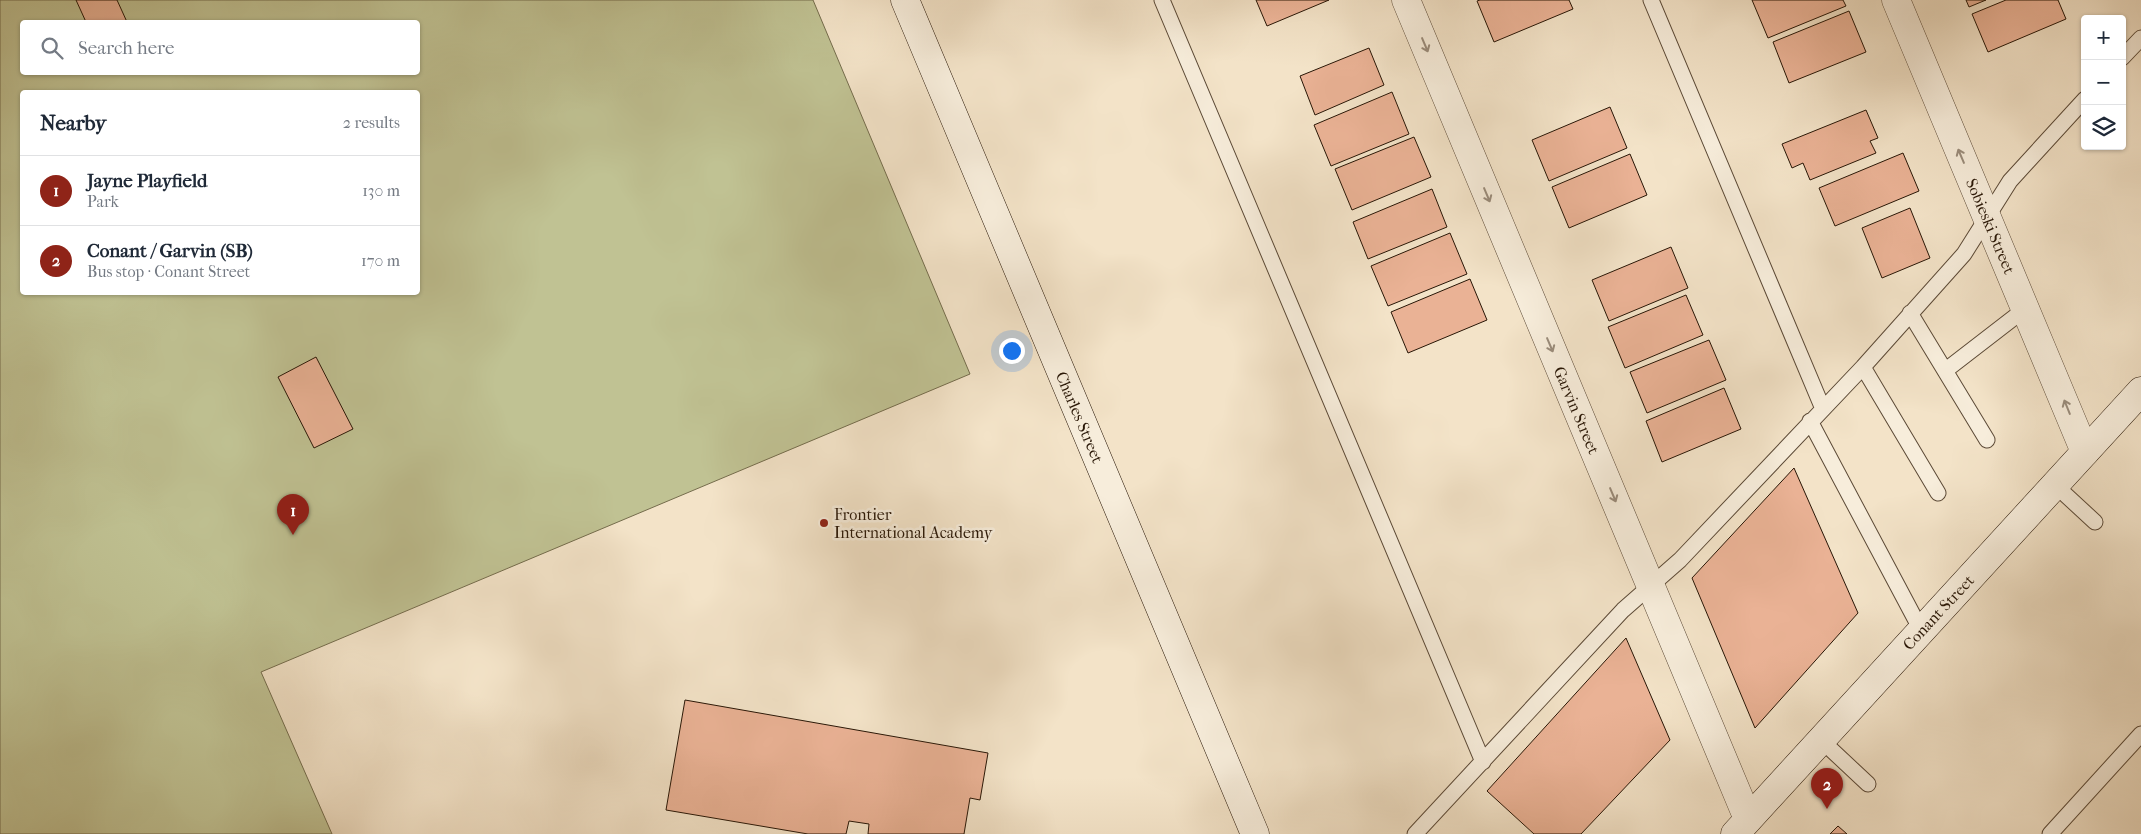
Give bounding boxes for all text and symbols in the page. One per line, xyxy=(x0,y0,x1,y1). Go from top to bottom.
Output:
map controls xyxy=(2081,15,2126,150)
button: + xyxy=(2081,15,2126,60)
search box xyxy=(20,20,420,75)
icon: search xyxy=(38,34,66,62)
text: Search here xyxy=(78,37,174,59)
one-way arrow xyxy=(1421,37,1430,52)
button: − xyxy=(2081,60,2126,105)
button: layers xyxy=(2081,105,2126,150)
text: Nearby xyxy=(40,111,106,135)
text: 2 results xyxy=(343,113,400,132)
one-way arrow xyxy=(1956,149,1966,164)
text: Jayne Playfield xyxy=(87,170,207,192)
street label: Sobieski Street xyxy=(1962,176,2019,277)
text: 1 xyxy=(53,181,59,200)
text: 130 m xyxy=(362,181,400,200)
one-way arrow xyxy=(1483,187,1493,202)
text: Park xyxy=(87,192,119,211)
text: Conant / Garvin (SB) xyxy=(87,240,253,262)
text: 2 xyxy=(52,251,60,270)
text: 170 m xyxy=(361,251,400,270)
text: Bus stop · Conant Street xyxy=(87,262,250,281)
one-way arrow xyxy=(1546,337,1555,352)
your location xyxy=(999,338,1025,364)
street label: Garvin Street xyxy=(1550,364,1604,457)
street label: Charles Street xyxy=(1052,369,1107,466)
one-way arrow xyxy=(2061,400,2071,415)
one-way arrow xyxy=(1608,487,1618,502)
pin: 1 xyxy=(277,494,309,535)
place label: Frontier International Academy xyxy=(834,505,993,542)
marker: Frontier International Academy xyxy=(818,517,830,529)
street label: Conant Street xyxy=(1899,571,1978,654)
pin: 2 xyxy=(1811,768,1843,809)

